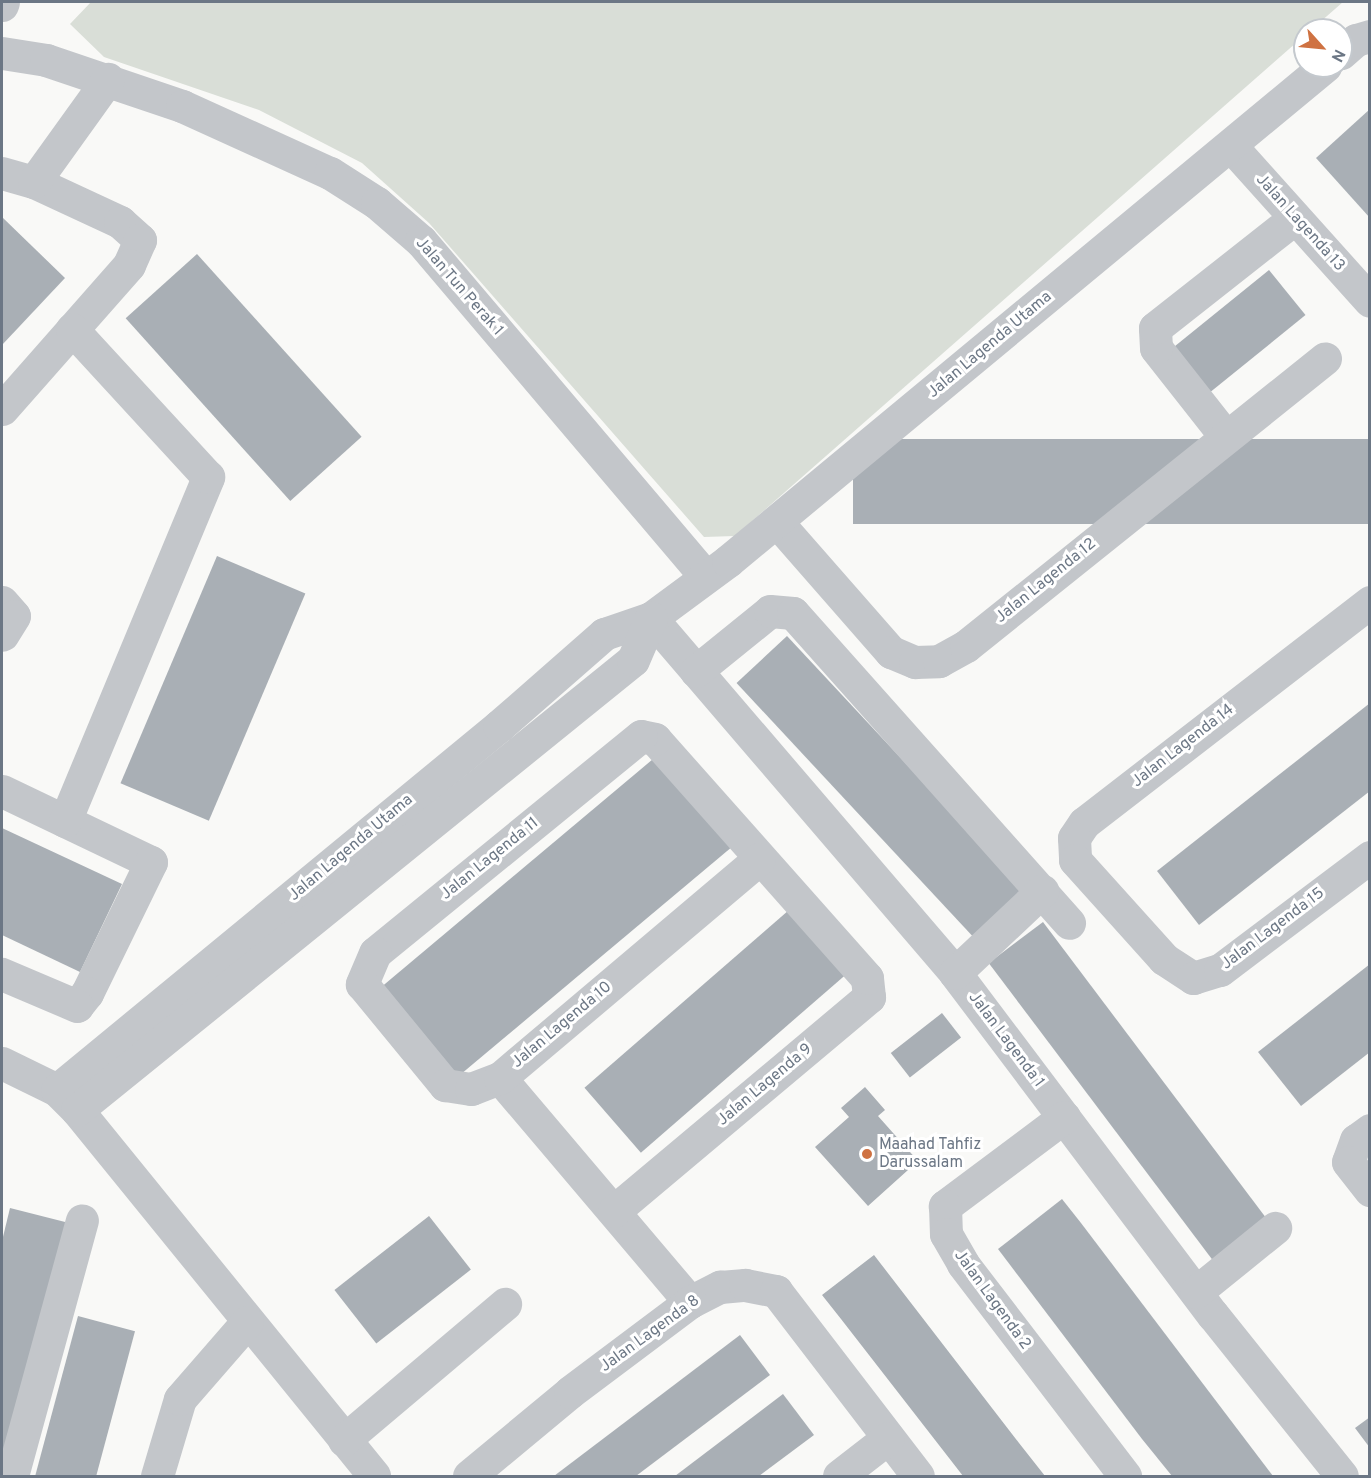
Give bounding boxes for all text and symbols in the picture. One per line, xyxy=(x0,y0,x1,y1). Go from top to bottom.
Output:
north arrow xyxy=(1293,18,1353,78)
text: N xyxy=(1326,46,1349,65)
street label: Jalan Lagenda 13 xyxy=(1251,170,1349,276)
street label: Jalan Tun Perak 1 xyxy=(411,234,507,340)
street label: Jalan Lagenda Utama xyxy=(924,287,1056,403)
street label: Jalan Lagenda 12 xyxy=(992,534,1100,628)
street label: Jalan Lagenda 14 xyxy=(1128,700,1238,792)
street label: Jalan Lagenda Utama xyxy=(285,790,417,906)
street label: Jalan Lagenda 11 xyxy=(437,814,543,904)
street label: Jalan Lagenda 15 xyxy=(1218,884,1328,974)
street label: Jalan Lagenda 10 xyxy=(508,978,616,1072)
street label: Jalan Lagenda 1 xyxy=(964,989,1048,1091)
street label: Jalan Lagenda 9 xyxy=(714,1040,816,1130)
place label: Maahad Tahfiz Darussalam xyxy=(879,1135,982,1173)
marker: Maahad Tahfiz Darussalam xyxy=(860,1147,874,1161)
street label: Jalan Lagenda 2 xyxy=(949,1247,1035,1353)
street label: Jalan Lagenda 8 xyxy=(597,1291,703,1377)

